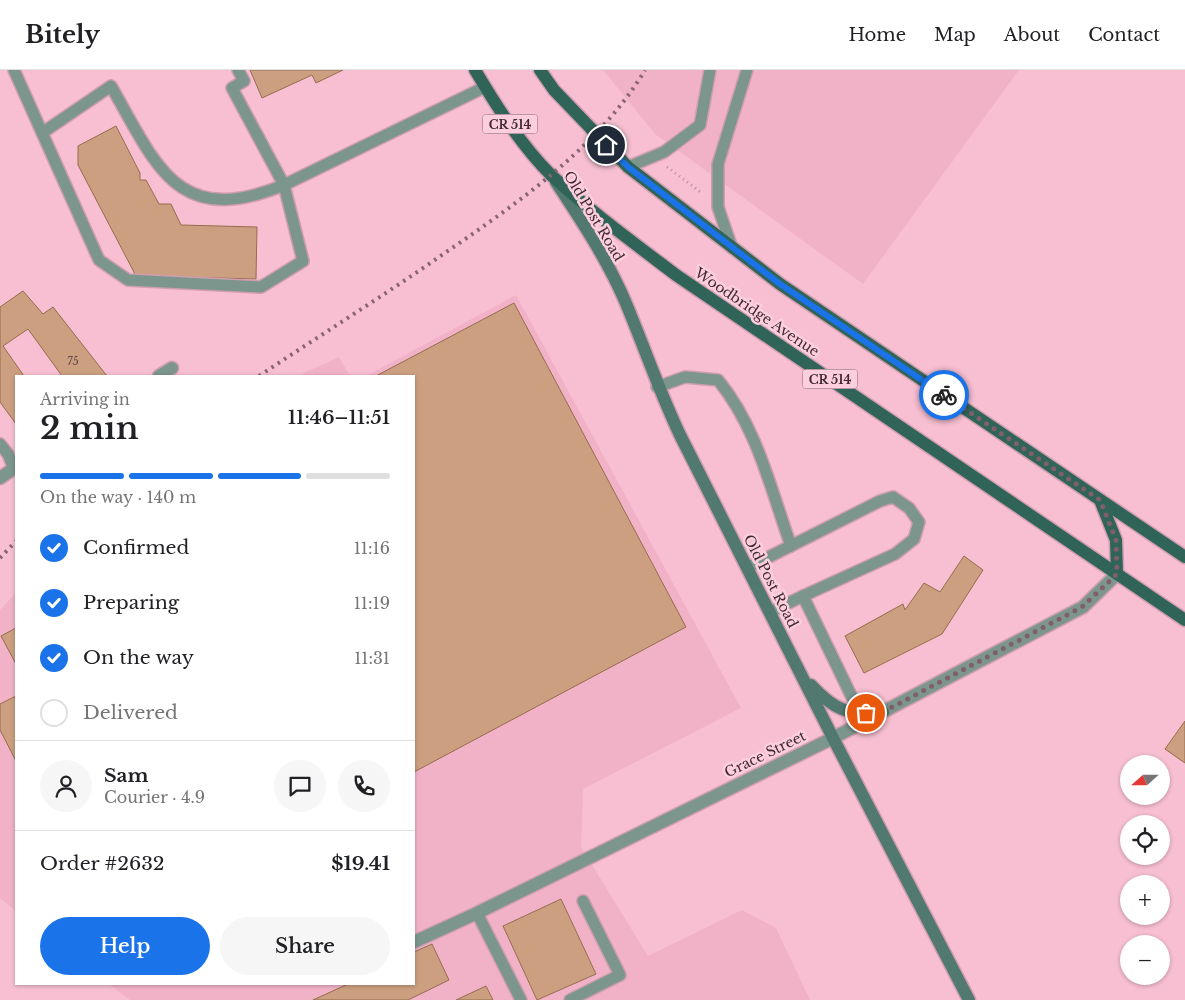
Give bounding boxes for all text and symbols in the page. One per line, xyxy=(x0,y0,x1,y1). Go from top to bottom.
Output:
text: Bitely xyxy=(25,20,100,49)
text: Home xyxy=(848,24,906,46)
text: Map xyxy=(934,24,976,46)
text: About xyxy=(1004,24,1060,46)
text: Contact xyxy=(1088,24,1160,46)
road number: CR 514 xyxy=(482,114,538,134)
pin xyxy=(585,124,627,166)
icon: home xyxy=(592,131,620,159)
street label: Old Post Road xyxy=(560,167,628,265)
street label: Woodbridge Avenue xyxy=(690,263,823,360)
house number: 75 xyxy=(67,354,79,368)
road number: CR 514 xyxy=(802,370,858,388)
courier xyxy=(919,370,969,420)
icon: bike xyxy=(930,381,958,409)
text: Arriving in xyxy=(40,389,130,409)
text: 11:46–11:51 xyxy=(288,406,390,429)
text: 2 min xyxy=(40,408,139,448)
text: On the way · 140 m xyxy=(40,487,196,507)
street label: Old Post Road xyxy=(740,531,803,631)
icon: check xyxy=(40,534,68,562)
text: Confirmed xyxy=(83,536,189,559)
text: 11:16 xyxy=(354,538,390,558)
icon: check xyxy=(40,589,68,617)
text: Preparing xyxy=(83,591,179,614)
text: 11:19 xyxy=(354,593,390,613)
icon: check xyxy=(40,644,68,672)
text: On the way xyxy=(83,646,194,669)
text: 11:31 xyxy=(354,648,390,668)
pin xyxy=(845,692,887,734)
icon: bag xyxy=(852,699,880,727)
text: Delivered xyxy=(83,701,178,724)
street label: Grace Street xyxy=(721,726,809,781)
north arrow xyxy=(1120,755,1170,805)
map controls xyxy=(1120,755,1170,985)
button: person xyxy=(40,760,92,812)
button: chat xyxy=(274,760,326,812)
button: phone xyxy=(338,760,390,812)
text: Sam xyxy=(104,764,149,787)
text: Courier · 4.9 xyxy=(104,787,205,807)
button: locate xyxy=(1120,815,1170,865)
text: Order #2632 xyxy=(40,852,165,875)
text: $19.41 xyxy=(331,852,390,875)
button: + xyxy=(1120,875,1170,925)
button: Help xyxy=(40,917,210,975)
button: Share xyxy=(220,917,390,975)
button: − xyxy=(1120,935,1170,985)

